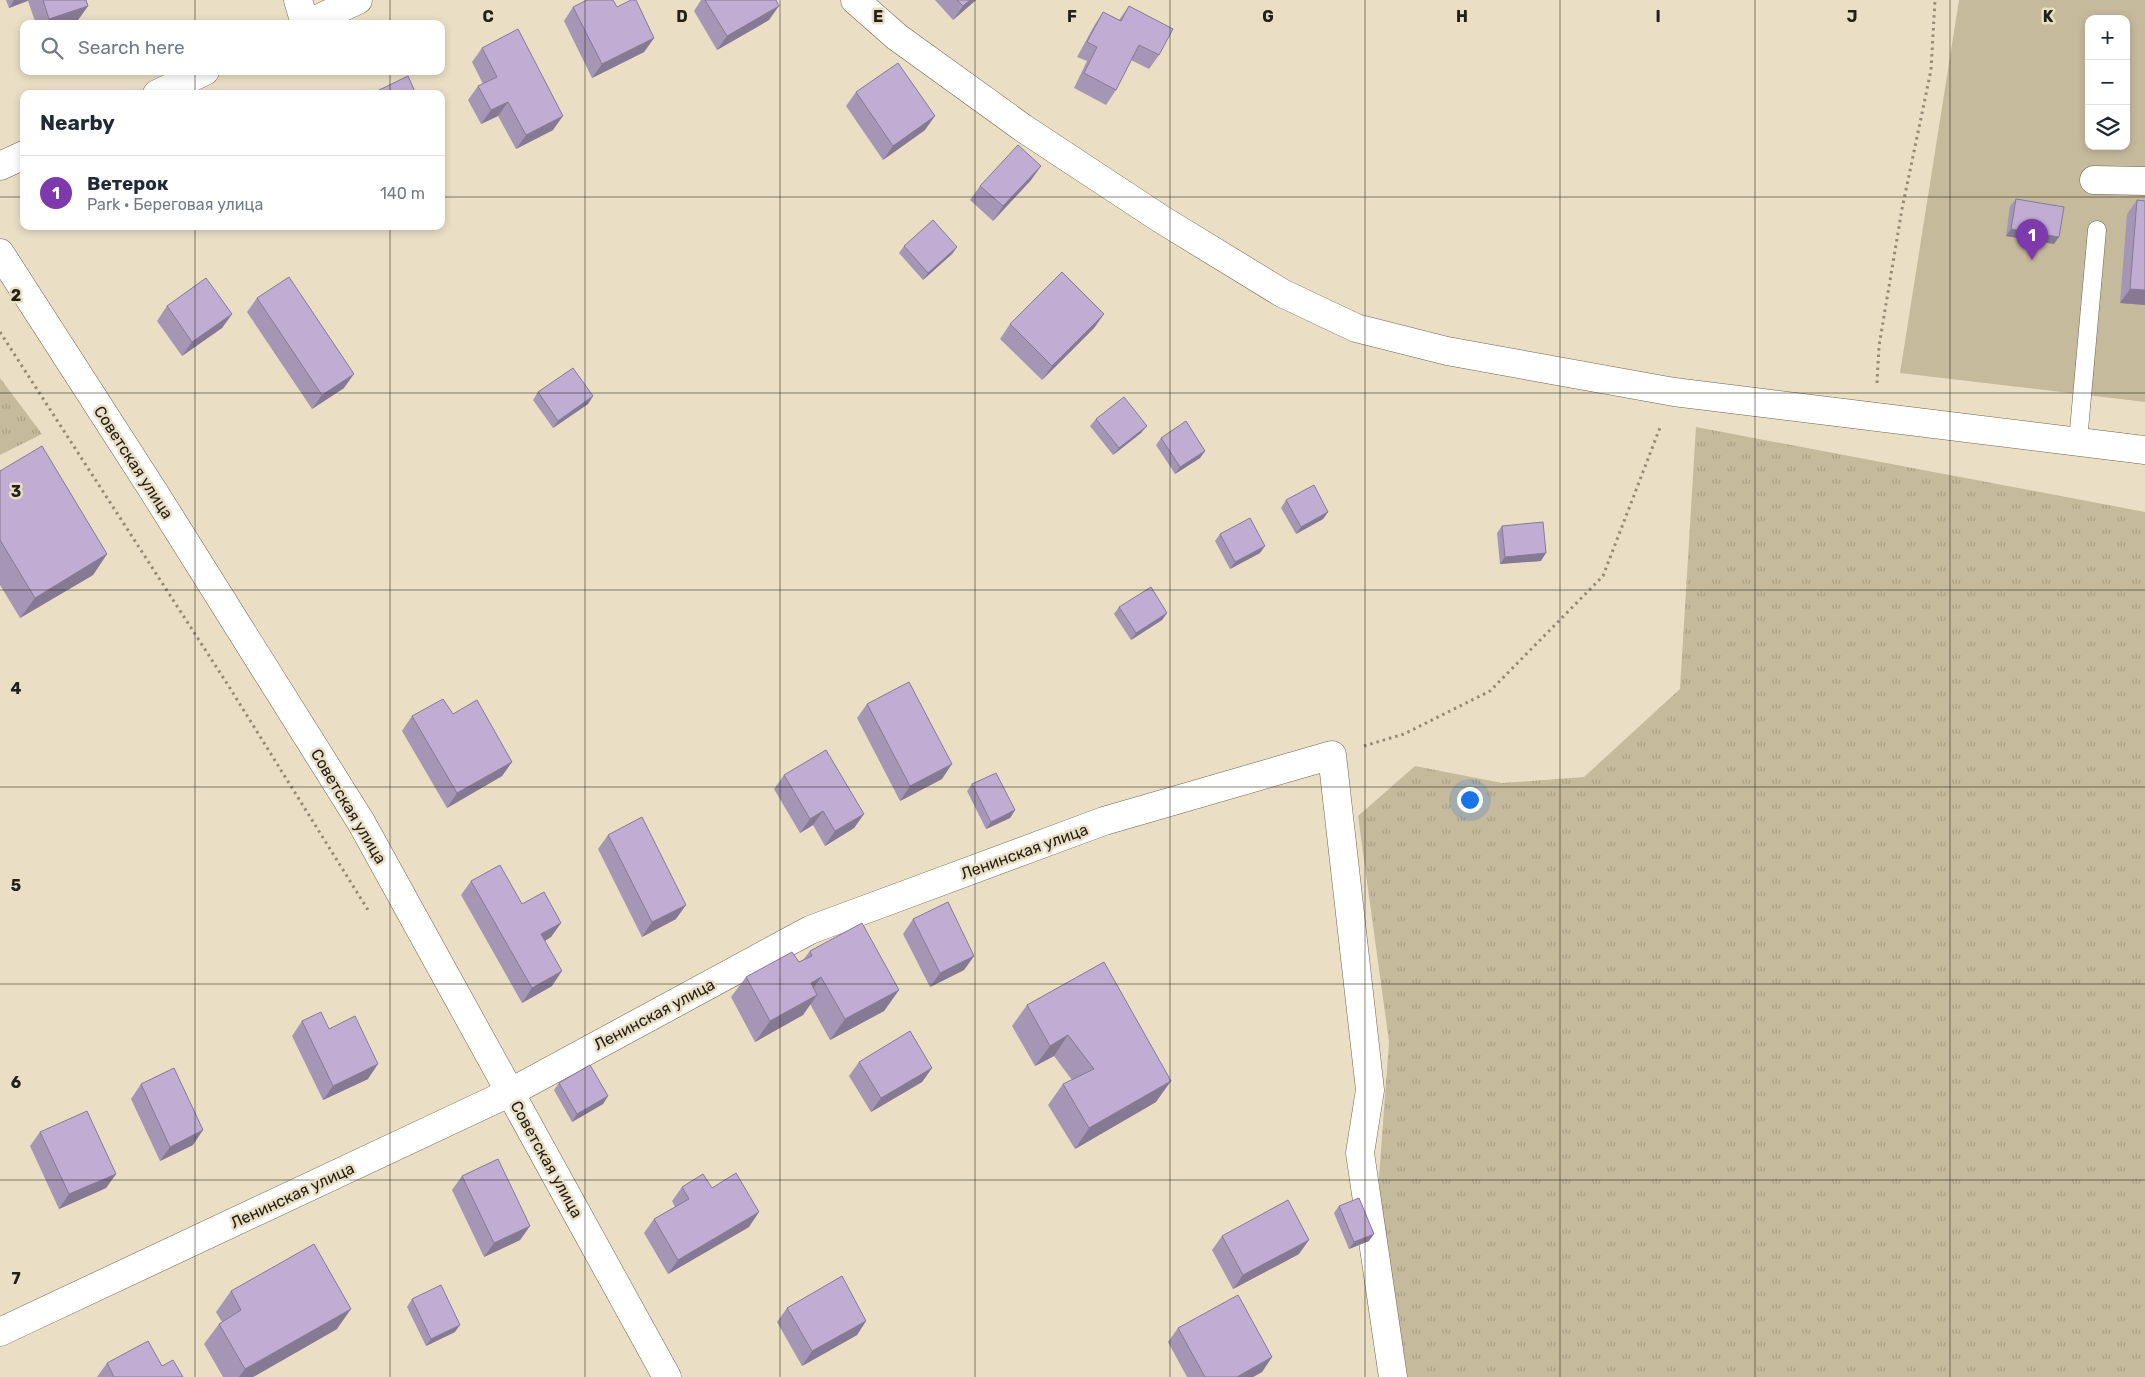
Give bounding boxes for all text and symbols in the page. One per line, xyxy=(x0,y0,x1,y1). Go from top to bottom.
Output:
text: C xyxy=(482,7,494,26)
text: D xyxy=(676,7,688,26)
text: E xyxy=(873,7,883,26)
text: F xyxy=(1067,7,1077,26)
text: G xyxy=(1262,7,1274,26)
text: H xyxy=(1456,7,1468,26)
text: I xyxy=(1655,7,1661,26)
text: J xyxy=(1847,7,1857,26)
text: K xyxy=(2043,7,2054,26)
map controls xyxy=(2085,15,2130,150)
button: + xyxy=(2085,15,2130,60)
search box xyxy=(20,20,445,75)
icon: search xyxy=(38,34,66,62)
text: Search here xyxy=(78,36,185,59)
button: − xyxy=(2085,60,2130,105)
button: layers xyxy=(2085,105,2130,150)
text: Nearby xyxy=(40,110,115,135)
text: Ветерок xyxy=(87,172,168,195)
text: 1 xyxy=(52,184,60,203)
text: 140 m xyxy=(380,184,425,203)
text: Park · Береговая улица xyxy=(87,195,263,214)
pin: 1 xyxy=(2016,219,2048,260)
text: 2 xyxy=(11,286,21,305)
street label: Советская улица xyxy=(90,402,177,522)
text: 3 xyxy=(11,482,21,501)
text: 4 xyxy=(11,679,22,698)
street label: Советская улица xyxy=(307,745,390,867)
your location xyxy=(1457,787,1483,813)
street label: Ленинская улица xyxy=(958,820,1091,883)
text: 5 xyxy=(11,876,21,895)
street label: Ленинская улица xyxy=(590,975,718,1054)
text: 6 xyxy=(11,1073,21,1092)
street label: Советская улица xyxy=(507,1097,587,1221)
street label: Ленинская улица xyxy=(227,1158,357,1232)
text: 7 xyxy=(11,1269,21,1288)

